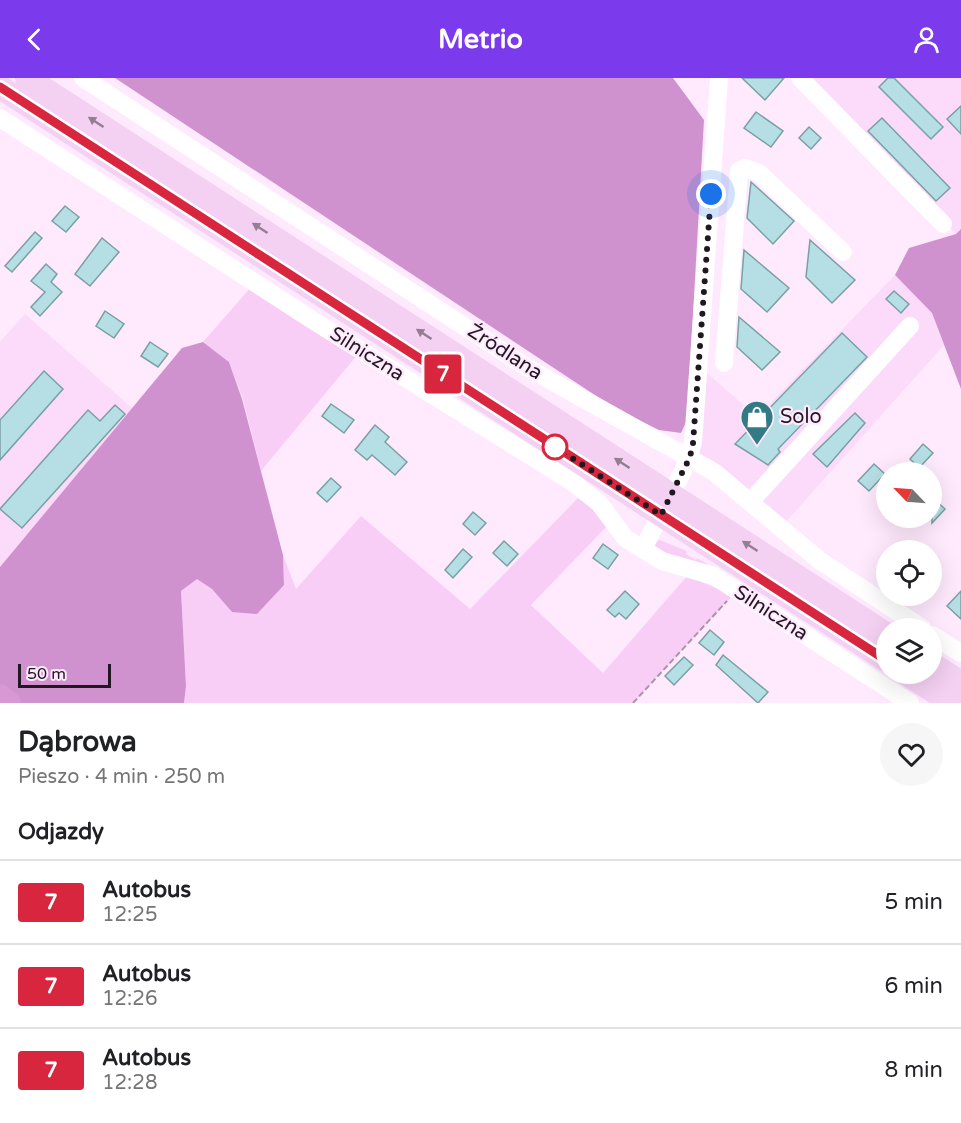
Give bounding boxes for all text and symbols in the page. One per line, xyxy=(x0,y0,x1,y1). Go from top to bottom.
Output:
icon: back xyxy=(18,23,51,56)
text: Metrio xyxy=(438,23,523,56)
icon: person xyxy=(910,23,943,56)
one-way arrow xyxy=(88,117,104,128)
your location xyxy=(696,179,726,209)
one-way arrow xyxy=(252,223,268,234)
street label: Źródlana xyxy=(463,318,548,385)
street label: Silniczna xyxy=(325,322,409,386)
one-way arrow xyxy=(416,328,432,340)
line badge: 7 xyxy=(424,354,462,394)
text: 7 xyxy=(436,362,450,387)
shop icon: Solo xyxy=(739,399,775,446)
place label: Solo xyxy=(780,405,822,429)
unlabelled marker xyxy=(542,434,568,460)
one-way arrow xyxy=(615,457,631,469)
north arrow xyxy=(876,462,942,528)
map controls xyxy=(876,462,942,684)
one-way arrow xyxy=(743,540,759,552)
button: locate xyxy=(876,540,942,606)
street label: Silniczna xyxy=(730,580,812,646)
button: layers xyxy=(876,618,942,684)
scale bar xyxy=(18,661,111,688)
text: 50 m xyxy=(27,664,66,684)
button: heart xyxy=(880,723,943,786)
text: Dąbrowa xyxy=(18,725,137,759)
text: Pieszo · 4 min · 250 m xyxy=(18,765,225,789)
text: Odjazdy xyxy=(18,819,104,845)
text: Autobus xyxy=(102,877,191,903)
text: 5 min xyxy=(884,889,943,915)
text: 7 xyxy=(44,890,58,915)
text: 12:25 xyxy=(102,903,157,927)
text: Autobus xyxy=(102,961,191,987)
text: 6 min xyxy=(884,973,943,999)
text: 7 xyxy=(44,974,58,999)
text: 12:26 xyxy=(102,987,157,1011)
text: Autobus xyxy=(102,1045,191,1071)
text: 8 min xyxy=(884,1057,943,1083)
text: 7 xyxy=(44,1058,58,1083)
text: 12:28 xyxy=(102,1071,157,1095)

